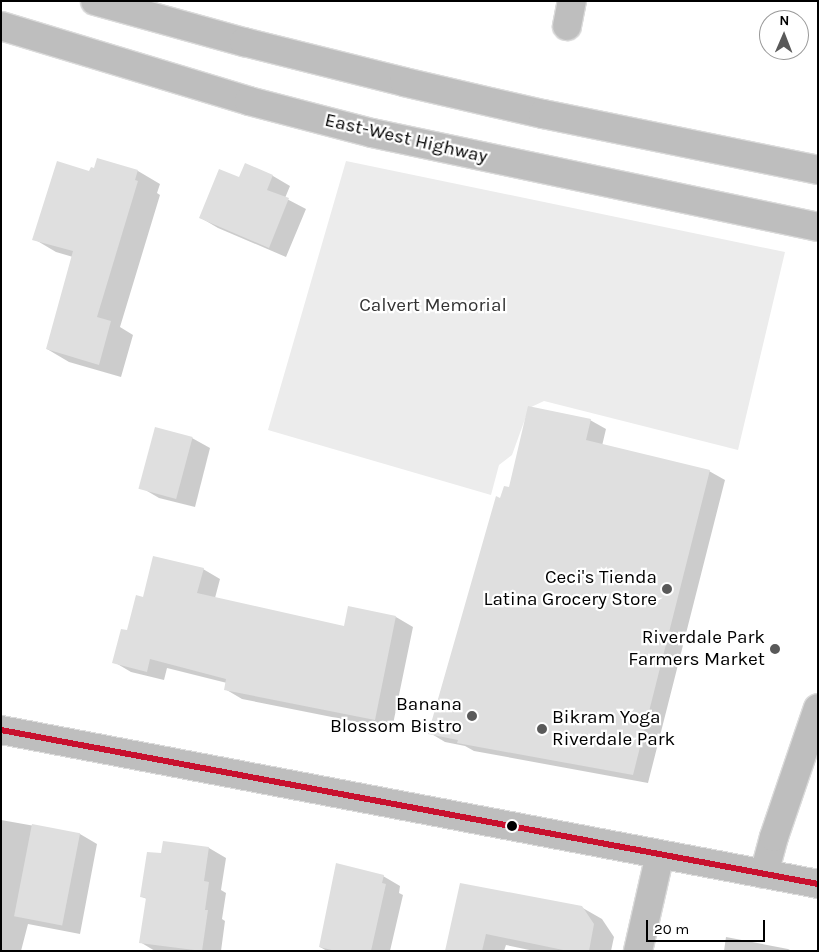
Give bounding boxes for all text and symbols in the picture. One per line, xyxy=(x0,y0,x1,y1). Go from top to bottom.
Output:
north arrow xyxy=(759,10,809,60)
text: N xyxy=(779,12,789,29)
street label: East-West Highway xyxy=(322,109,490,169)
park label: Calvert Memorial xyxy=(359,295,507,317)
place label: Ceci's Tienda Latina Grocery Store xyxy=(484,567,657,611)
marker: Ceci's Tienda Latina Grocery Store xyxy=(661,583,673,595)
place label: Riverdale Park Farmers Market xyxy=(628,627,765,671)
marker: Riverdale Park Farmers Market xyxy=(769,643,781,655)
place label: Banana Blossom Bistro xyxy=(330,694,462,738)
place label: Bikram Yoga Riverdale Park xyxy=(552,707,675,751)
marker: Banana Blossom Bistro xyxy=(466,710,478,722)
marker: Bikram Yoga Riverdale Park xyxy=(536,723,548,735)
unlabelled marker xyxy=(507,821,517,831)
scale bar xyxy=(649,910,768,942)
text: 20 m xyxy=(654,920,689,938)

